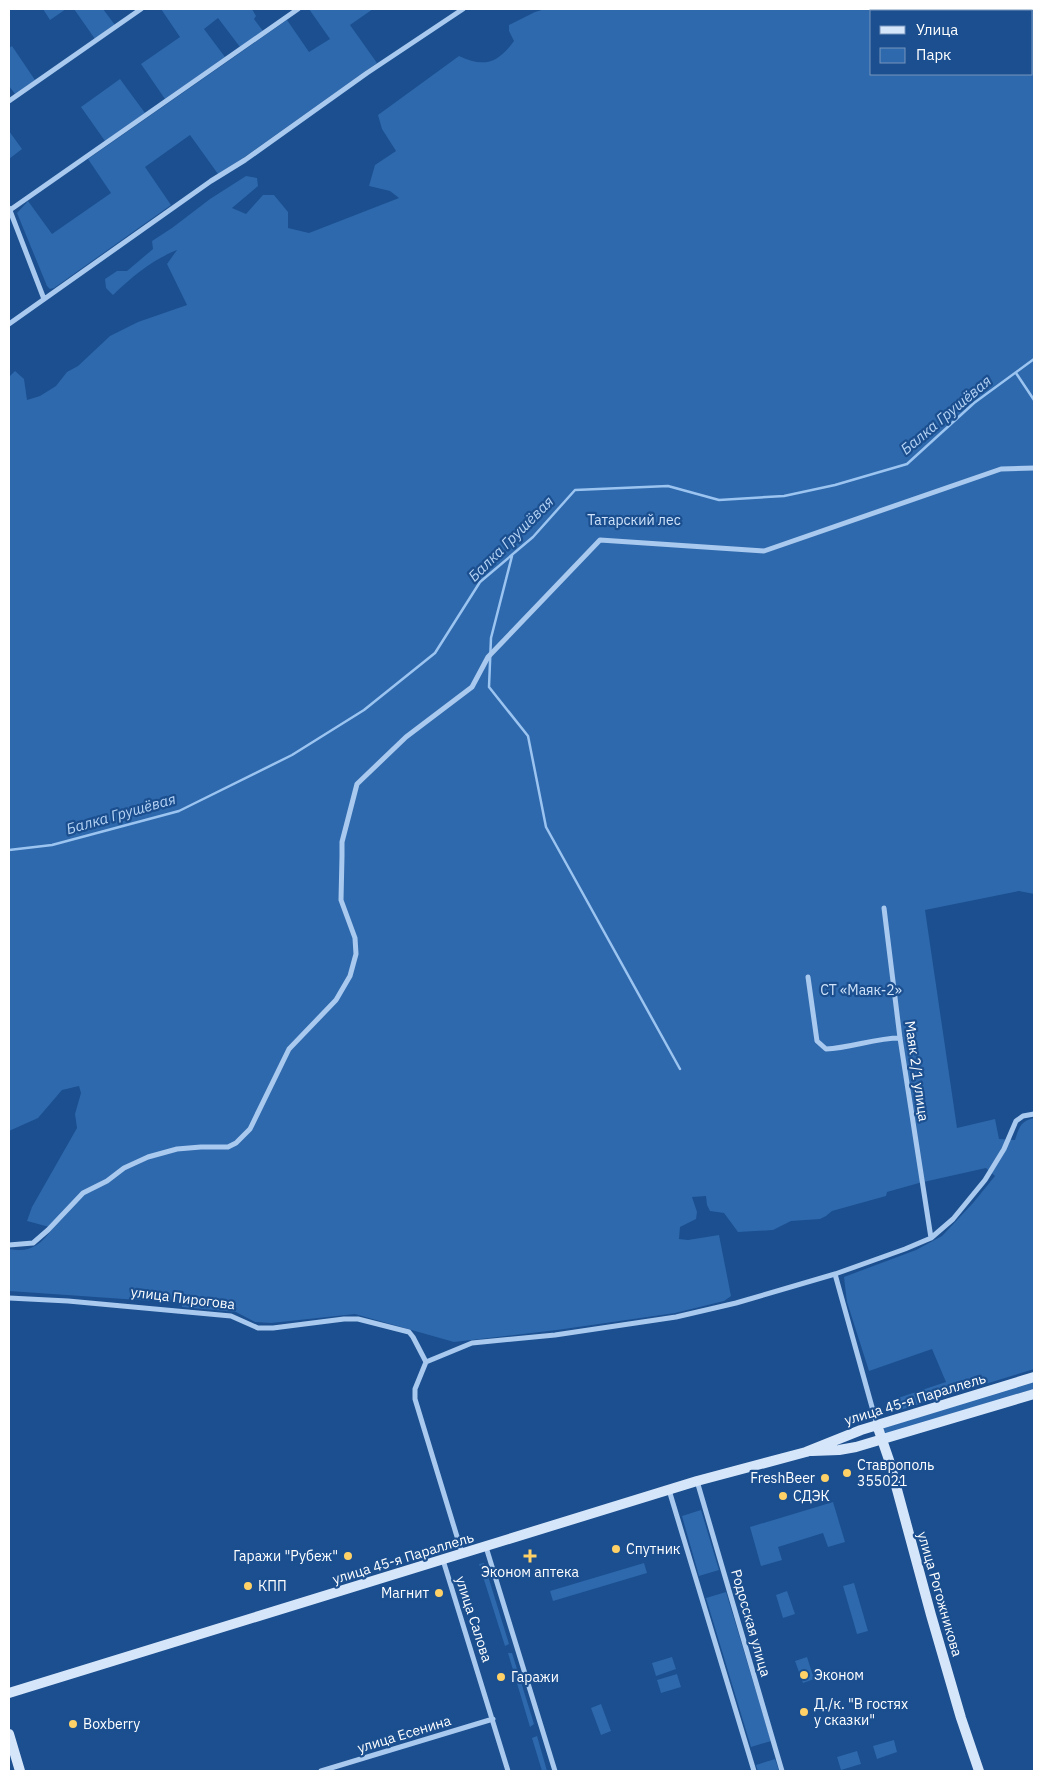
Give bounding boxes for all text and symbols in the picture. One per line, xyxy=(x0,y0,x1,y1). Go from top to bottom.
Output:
legend xyxy=(870,10,1033,75)
text: Улица xyxy=(916,20,958,39)
text: Парк xyxy=(916,45,951,64)
water label: Балка Грушёвая xyxy=(896,371,995,458)
water label: Балка Грушёвая xyxy=(464,492,557,585)
park label: Татарский лес xyxy=(587,511,681,529)
water label: Балка Грушёвая xyxy=(64,789,178,838)
park label: СТ «Маяк-2» xyxy=(820,981,902,999)
street label: Маяк 2/1 улица xyxy=(901,1019,933,1123)
street label: улица Пирогова xyxy=(130,1283,237,1313)
street label: улица 45-я Параллель xyxy=(842,1369,988,1429)
place label: Ставрополь 355021 xyxy=(857,1456,934,1490)
marker: Ставрополь 355021 xyxy=(841,1467,853,1479)
place label: FreshBeer xyxy=(750,1469,815,1487)
marker: FreshBeer xyxy=(819,1472,831,1484)
place label: СДЭК xyxy=(793,1487,830,1505)
marker: СДЭК xyxy=(777,1490,789,1502)
street label: улица 45-я Параллель xyxy=(330,1528,476,1588)
street label: улица Рогожникова xyxy=(914,1529,967,1659)
place label: Спутник xyxy=(626,1540,681,1558)
marker: Спутник xyxy=(610,1543,622,1555)
place label: Гаражи "Рубеж" xyxy=(233,1547,338,1565)
marker: Гаражи "Рубеж" xyxy=(342,1550,354,1562)
marker: Эконом аптека xyxy=(524,1550,536,1562)
place label: Эконом аптека xyxy=(481,1563,579,1581)
street label: Родосская улица xyxy=(727,1567,775,1679)
street label: улица Салова xyxy=(452,1574,497,1665)
place label: КПП xyxy=(258,1577,287,1595)
marker: КПП xyxy=(242,1580,254,1592)
place label: Магнит xyxy=(381,1584,429,1602)
marker: Магнит xyxy=(433,1587,445,1599)
place label: Эконом xyxy=(814,1666,864,1684)
place label: Гаражи xyxy=(511,1668,559,1686)
marker: Эконом xyxy=(798,1669,810,1681)
marker: Гаражи xyxy=(495,1671,507,1683)
place label: Д./к. "В гостях у сказки" xyxy=(814,1695,908,1729)
marker: Д./к. "В гостях у сказки" xyxy=(798,1706,810,1718)
street label: улица Есенина xyxy=(355,1711,453,1757)
place label: Boxberry xyxy=(83,1715,140,1733)
marker: Boxberry xyxy=(67,1718,79,1730)

